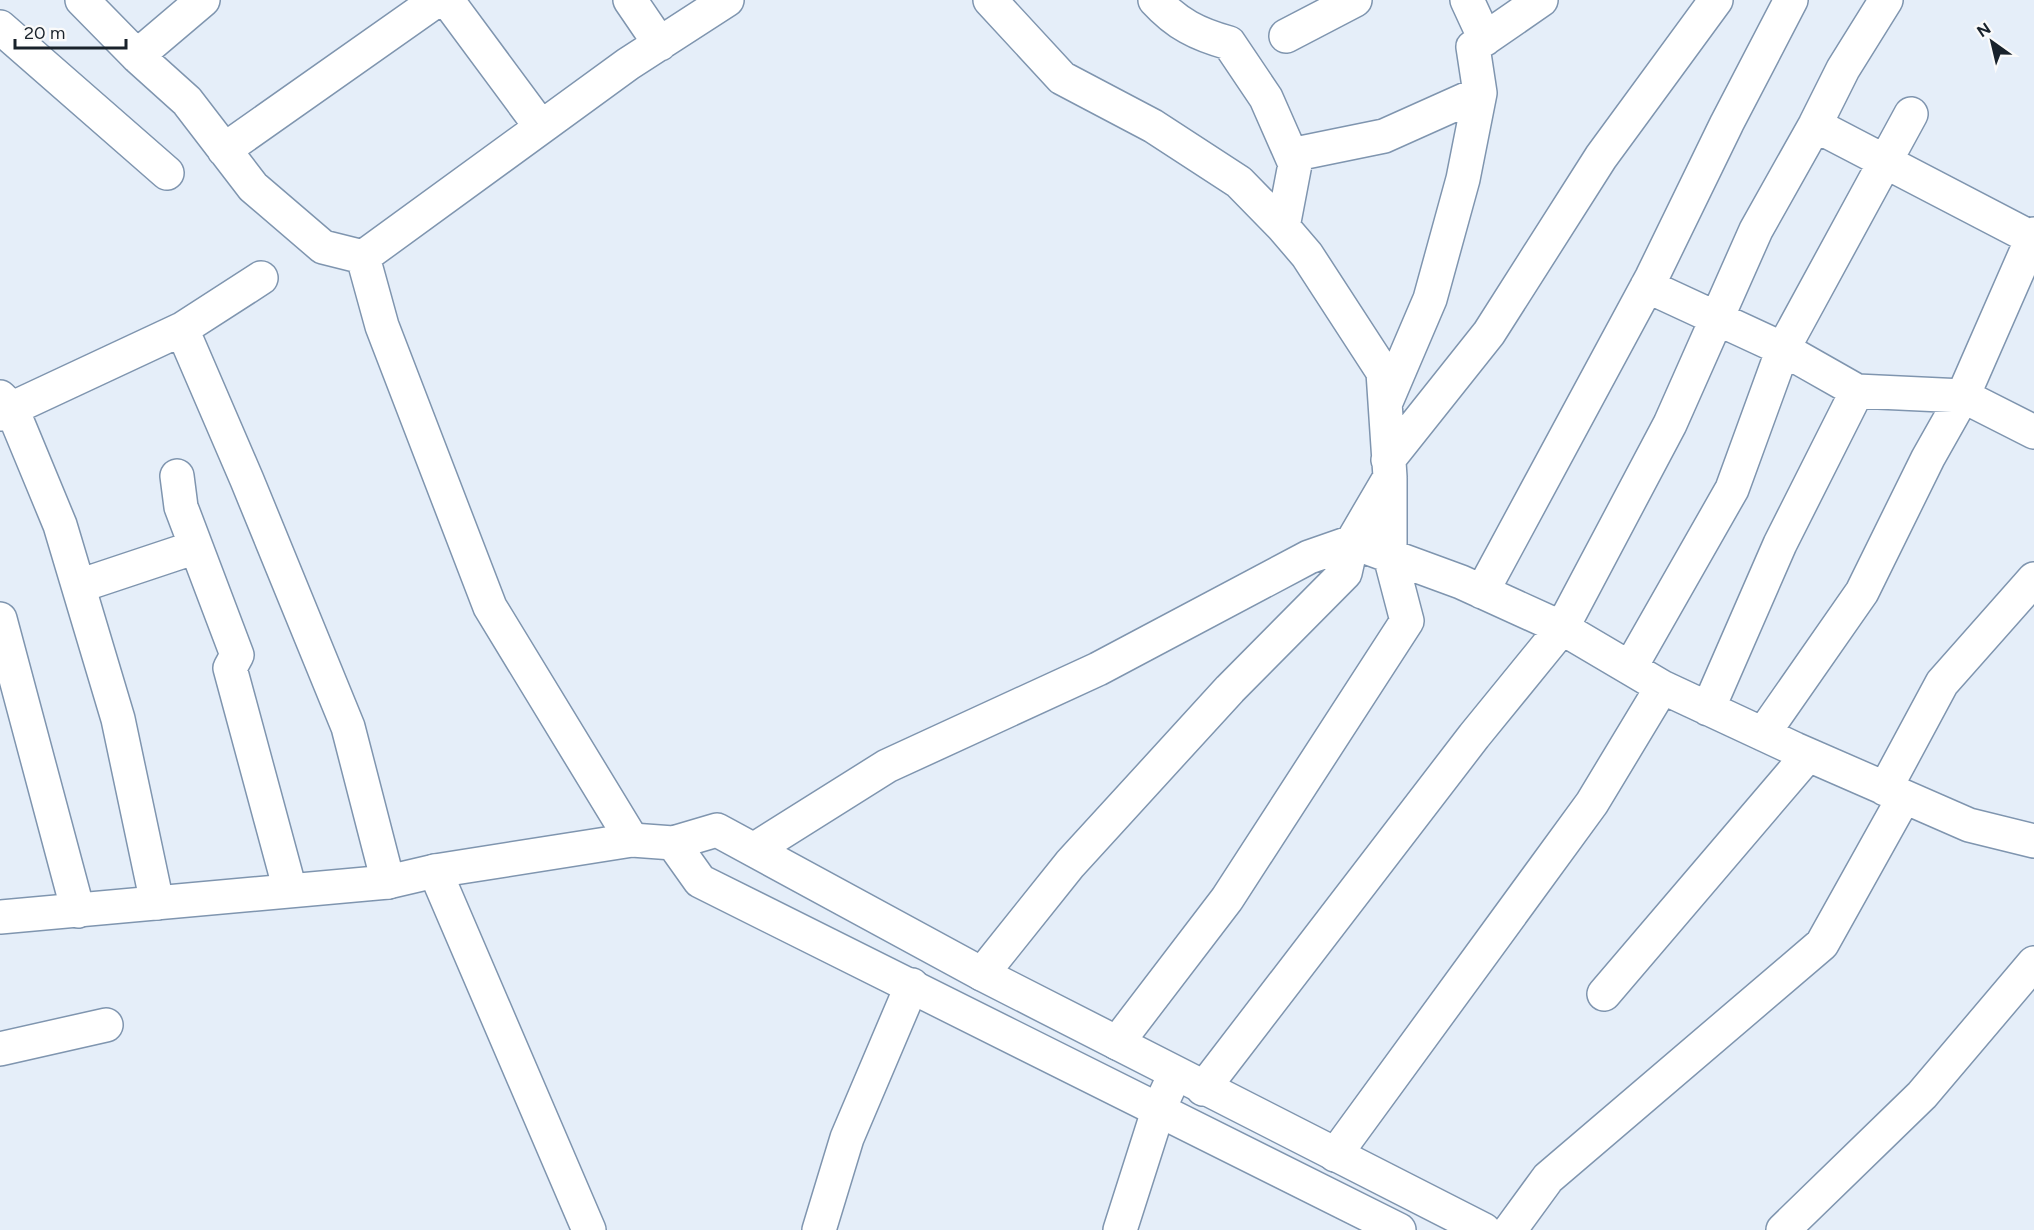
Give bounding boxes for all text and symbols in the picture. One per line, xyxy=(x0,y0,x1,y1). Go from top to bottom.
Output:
scale bar xyxy=(15,12,126,50)
north arrow xyxy=(1962,12,2022,72)
text: N xyxy=(1973,19,1994,41)
text: 20 m xyxy=(24,22,65,44)

